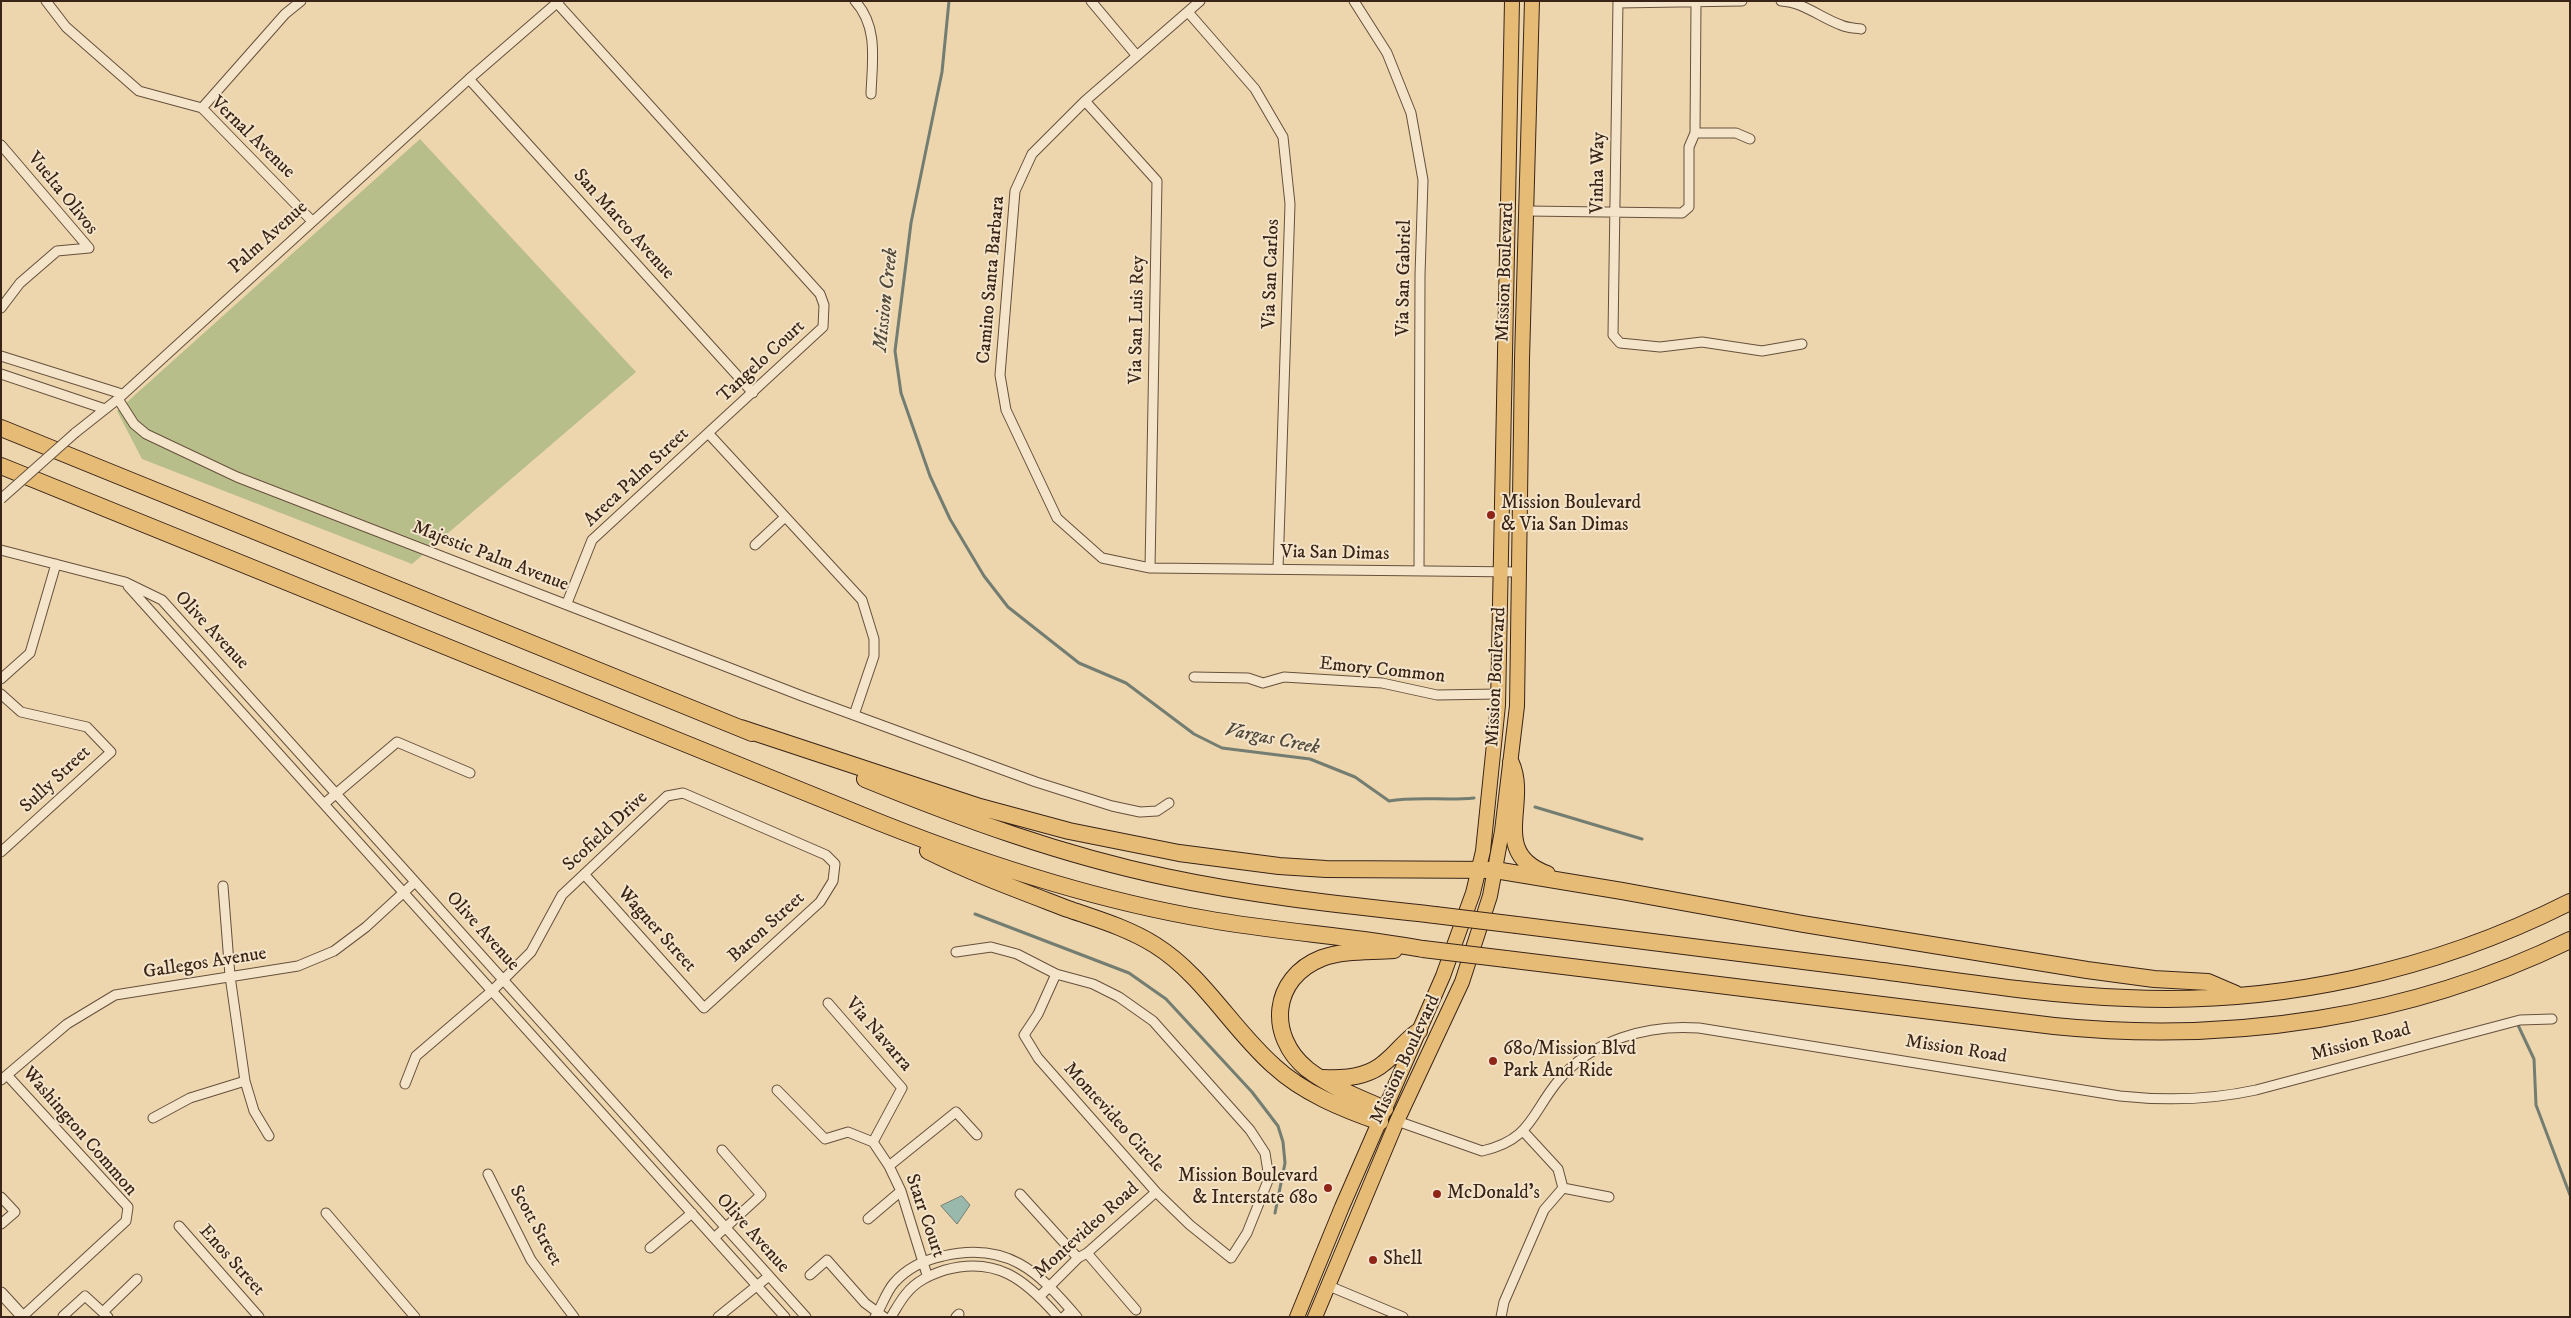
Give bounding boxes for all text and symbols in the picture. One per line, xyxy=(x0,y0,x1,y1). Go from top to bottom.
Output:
street label: Vernal Avenue xyxy=(205,92,299,184)
street label: Vinha Way xyxy=(1587,132,1611,214)
street label: Vuelta Olivos xyxy=(22,148,102,240)
street label: San Marco Avenue xyxy=(567,165,679,285)
street label: Camino Santa Barbara xyxy=(973,195,1011,365)
street label: Palm Avenue xyxy=(225,197,313,279)
street label: Mission Boulevard xyxy=(1492,202,1520,342)
street label: Via San Carlos xyxy=(1259,219,1285,329)
street label: Via San Gabriel xyxy=(1393,219,1417,337)
water label: Mission Creek xyxy=(870,247,904,353)
street label: Via San Luis Rey xyxy=(1125,256,1151,384)
street label: Tangelo Court xyxy=(714,316,810,408)
street label: Areca Palm Street xyxy=(580,423,694,533)
place label: Mission Boulevard & Via San Dimas xyxy=(1501,493,1641,537)
marker: Mission Boulevard & Via San Dimas xyxy=(1485,509,1497,521)
street label: Majestic Palm Avenue xyxy=(409,517,571,597)
street label: Via San Dimas xyxy=(1280,542,1390,566)
street label: Olive Avenue xyxy=(169,587,253,675)
street label: Mission Boulevard xyxy=(1482,607,1512,747)
street label: Emory Common xyxy=(1318,653,1446,689)
water label: Vargas Creek xyxy=(1222,719,1322,761)
street label: Sully Street xyxy=(16,742,96,818)
street label: Scofield Drive xyxy=(559,787,653,877)
street label: Wagner Street xyxy=(612,882,700,978)
street label: Olive Avenue xyxy=(440,888,524,976)
street label: Baron Street xyxy=(724,888,810,968)
street label: Gallegos Avenue xyxy=(142,943,268,985)
street label: Mission Boulevard xyxy=(1366,992,1446,1128)
street label: Via Navarra xyxy=(840,993,916,1077)
street label: Mission Road xyxy=(2309,1019,2413,1067)
street label: Mission Road xyxy=(1904,1031,2008,1069)
place label: 680/Mission Blvd Park And Ride xyxy=(1503,1039,1636,1083)
marker: 680/Mission Blvd Park And Ride xyxy=(1487,1055,1499,1067)
street label: Montevideo Circle xyxy=(1058,1058,1168,1178)
street label: Washington Common xyxy=(17,1063,141,1201)
place label: Mission Boulevard & Interstate 680 xyxy=(1178,1166,1318,1210)
street label: Starr Court xyxy=(899,1171,949,1261)
street label: Montevideo Road xyxy=(1030,1178,1144,1284)
street label: Scott Street xyxy=(504,1182,566,1270)
marker: Mission Boulevard & Interstate 680 xyxy=(1322,1182,1334,1194)
place label: McDonald's xyxy=(1447,1183,1540,1205)
marker: McDonald's xyxy=(1431,1188,1443,1200)
street label: Olive Avenue xyxy=(710,1190,794,1278)
street label: Enos Street xyxy=(193,1221,269,1301)
place label: Shell xyxy=(1383,1249,1422,1271)
marker: Shell xyxy=(1367,1254,1379,1266)

